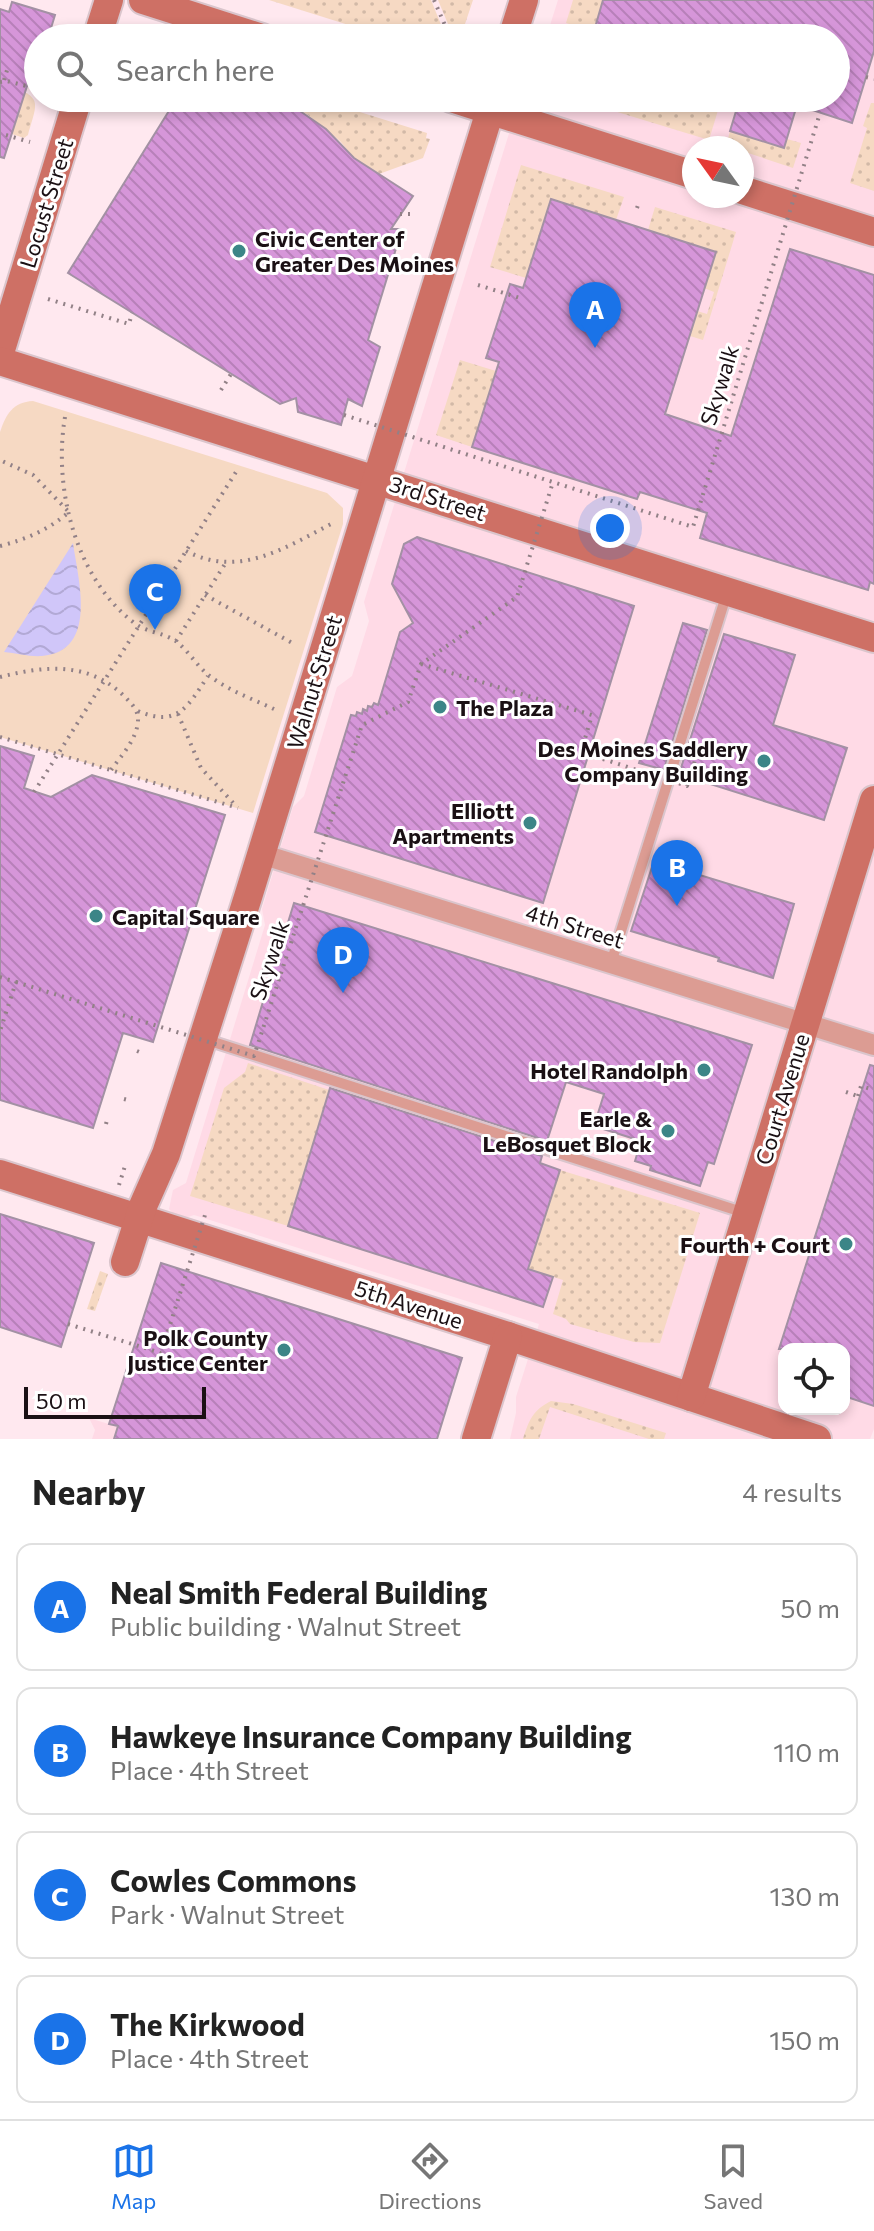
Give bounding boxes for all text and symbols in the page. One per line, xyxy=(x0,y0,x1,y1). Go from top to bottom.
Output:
search box xyxy=(24,24,850,112)
icon: search xyxy=(52,46,96,90)
text: Search here xyxy=(116,50,275,87)
street label: Locust Street xyxy=(13,135,79,271)
north arrow xyxy=(682,136,754,208)
place label: Civic Center of Greater Des Moines xyxy=(255,225,454,277)
marker: Civic Center of Greater Des Moines xyxy=(230,242,248,260)
pin: A xyxy=(569,282,621,348)
street label: Skywalk xyxy=(694,341,744,428)
street label: 3rd Street xyxy=(386,470,490,526)
your location xyxy=(590,508,630,548)
pin: C xyxy=(129,564,181,630)
street label: Walnut Street xyxy=(281,612,347,752)
place label: The Plaza xyxy=(456,694,554,721)
marker: The Plaza xyxy=(431,698,449,716)
place label: Des Moines Saddlery Company Building xyxy=(537,735,748,787)
marker: Des Moines Saddlery Company Building xyxy=(755,752,773,770)
place label: Elliott Apartments xyxy=(392,797,514,849)
marker: Elliott Apartments xyxy=(521,814,539,832)
pin: B xyxy=(651,840,703,906)
street label: 4th Street xyxy=(523,898,627,954)
place label: Capital Square xyxy=(112,903,260,930)
marker: Capital Square xyxy=(87,907,105,925)
street label: Skywalk xyxy=(243,916,295,1003)
pin: D xyxy=(317,927,369,993)
street label: Court Avenue xyxy=(749,1030,815,1168)
place label: Hotel Randolph xyxy=(530,1057,688,1084)
marker: Hotel Randolph xyxy=(695,1061,713,1079)
place label: Earle & LeBosquet Block xyxy=(482,1105,652,1157)
marker: Earle & LeBosquet Block xyxy=(659,1122,677,1140)
place label: Fourth + Court xyxy=(680,1231,830,1258)
marker: Fourth + Court xyxy=(837,1235,855,1253)
street label: 5th Avenue xyxy=(352,1274,466,1334)
place label: Polk County Justice Center xyxy=(127,1324,268,1376)
marker: Polk County Justice Center xyxy=(275,1341,293,1359)
map controls xyxy=(778,1343,850,1415)
button: locate xyxy=(778,1343,850,1415)
scale bar xyxy=(24,1383,206,1419)
text: 50 m xyxy=(36,1387,86,1414)
text: Nearby xyxy=(32,1470,146,1512)
text: 4 results xyxy=(742,1476,842,1507)
text: Neal Smith Federal Building xyxy=(110,1573,487,1610)
text: A xyxy=(51,1592,69,1623)
text: 50 m xyxy=(780,1592,840,1623)
text: Public building · Walnut Street xyxy=(110,1610,461,1641)
text: Hawkeye Insurance Company Building xyxy=(110,1717,632,1754)
text: B xyxy=(51,1736,69,1767)
text: 110 m xyxy=(773,1736,840,1767)
text: Place · 4th Street xyxy=(110,1754,309,1785)
text: Cowles Commons xyxy=(110,1861,356,1898)
text: C xyxy=(51,1880,69,1911)
text: 130 m xyxy=(769,1880,840,1911)
text: Park · Walnut Street xyxy=(110,1898,344,1929)
text: The Kirkwood xyxy=(110,2005,305,2042)
text: D xyxy=(50,2024,70,2055)
text: 150 m xyxy=(769,2024,840,2055)
text: Place · 4th Street xyxy=(110,2042,309,2073)
tab: Map xyxy=(111,2139,156,2214)
tab: Directions xyxy=(378,2139,482,2214)
tab: Saved xyxy=(704,2139,763,2214)

